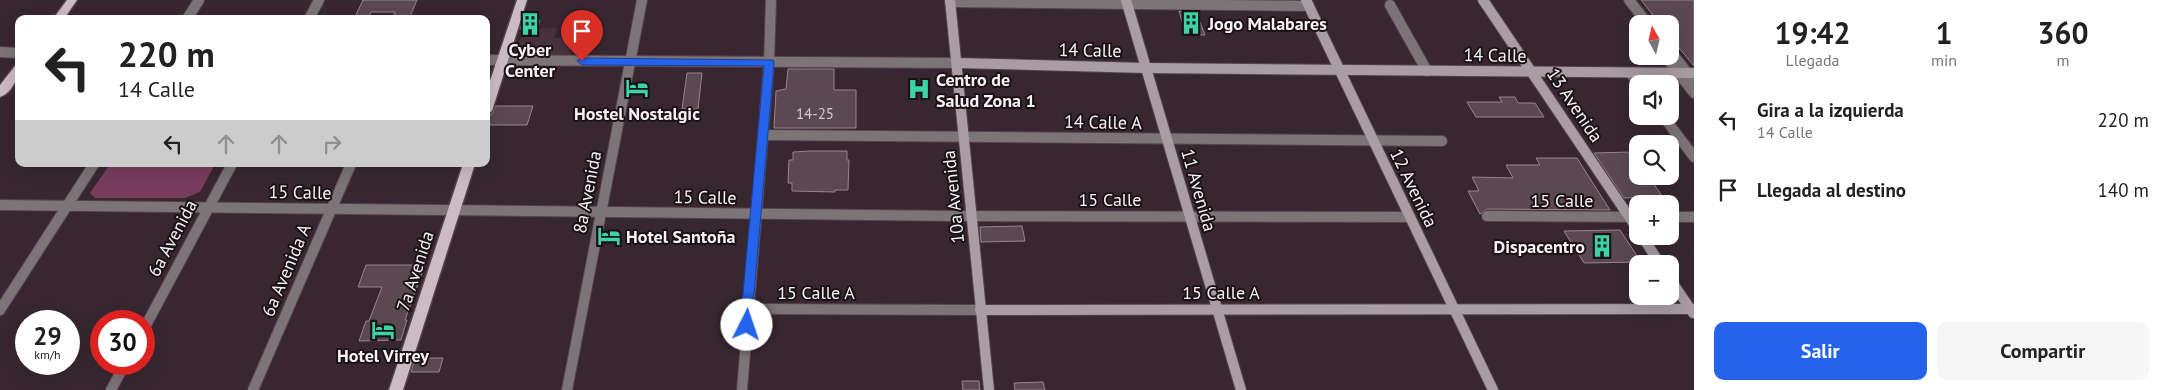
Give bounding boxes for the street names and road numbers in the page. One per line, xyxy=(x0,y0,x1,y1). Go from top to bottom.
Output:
street label: 14 Calle xyxy=(1058,38,1122,62)
street label: 14 Calle xyxy=(1463,43,1527,67)
street label: 13 Avenida xyxy=(1542,63,1608,147)
street label: 14 Calle A xyxy=(1064,110,1143,134)
street label: 12 Avenida xyxy=(1385,145,1443,231)
street label: 11 Avenida xyxy=(1176,146,1222,234)
street label: 8a Avenida xyxy=(568,149,606,235)
street label: 10a Avenida xyxy=(937,149,969,245)
street label: 15 Calle xyxy=(268,180,332,204)
street label: 15 Calle xyxy=(673,185,737,209)
street label: 15 Calle xyxy=(1079,188,1141,211)
street label: 15 Calle xyxy=(1531,189,1593,212)
street label: 6a Avenida xyxy=(142,196,202,280)
street label: 6a Avenida A xyxy=(256,220,316,320)
street label: 7a Avenida xyxy=(391,228,439,314)
street label: 15 Calle A xyxy=(777,281,855,304)
street label: 15 Calle A xyxy=(1182,281,1260,304)

